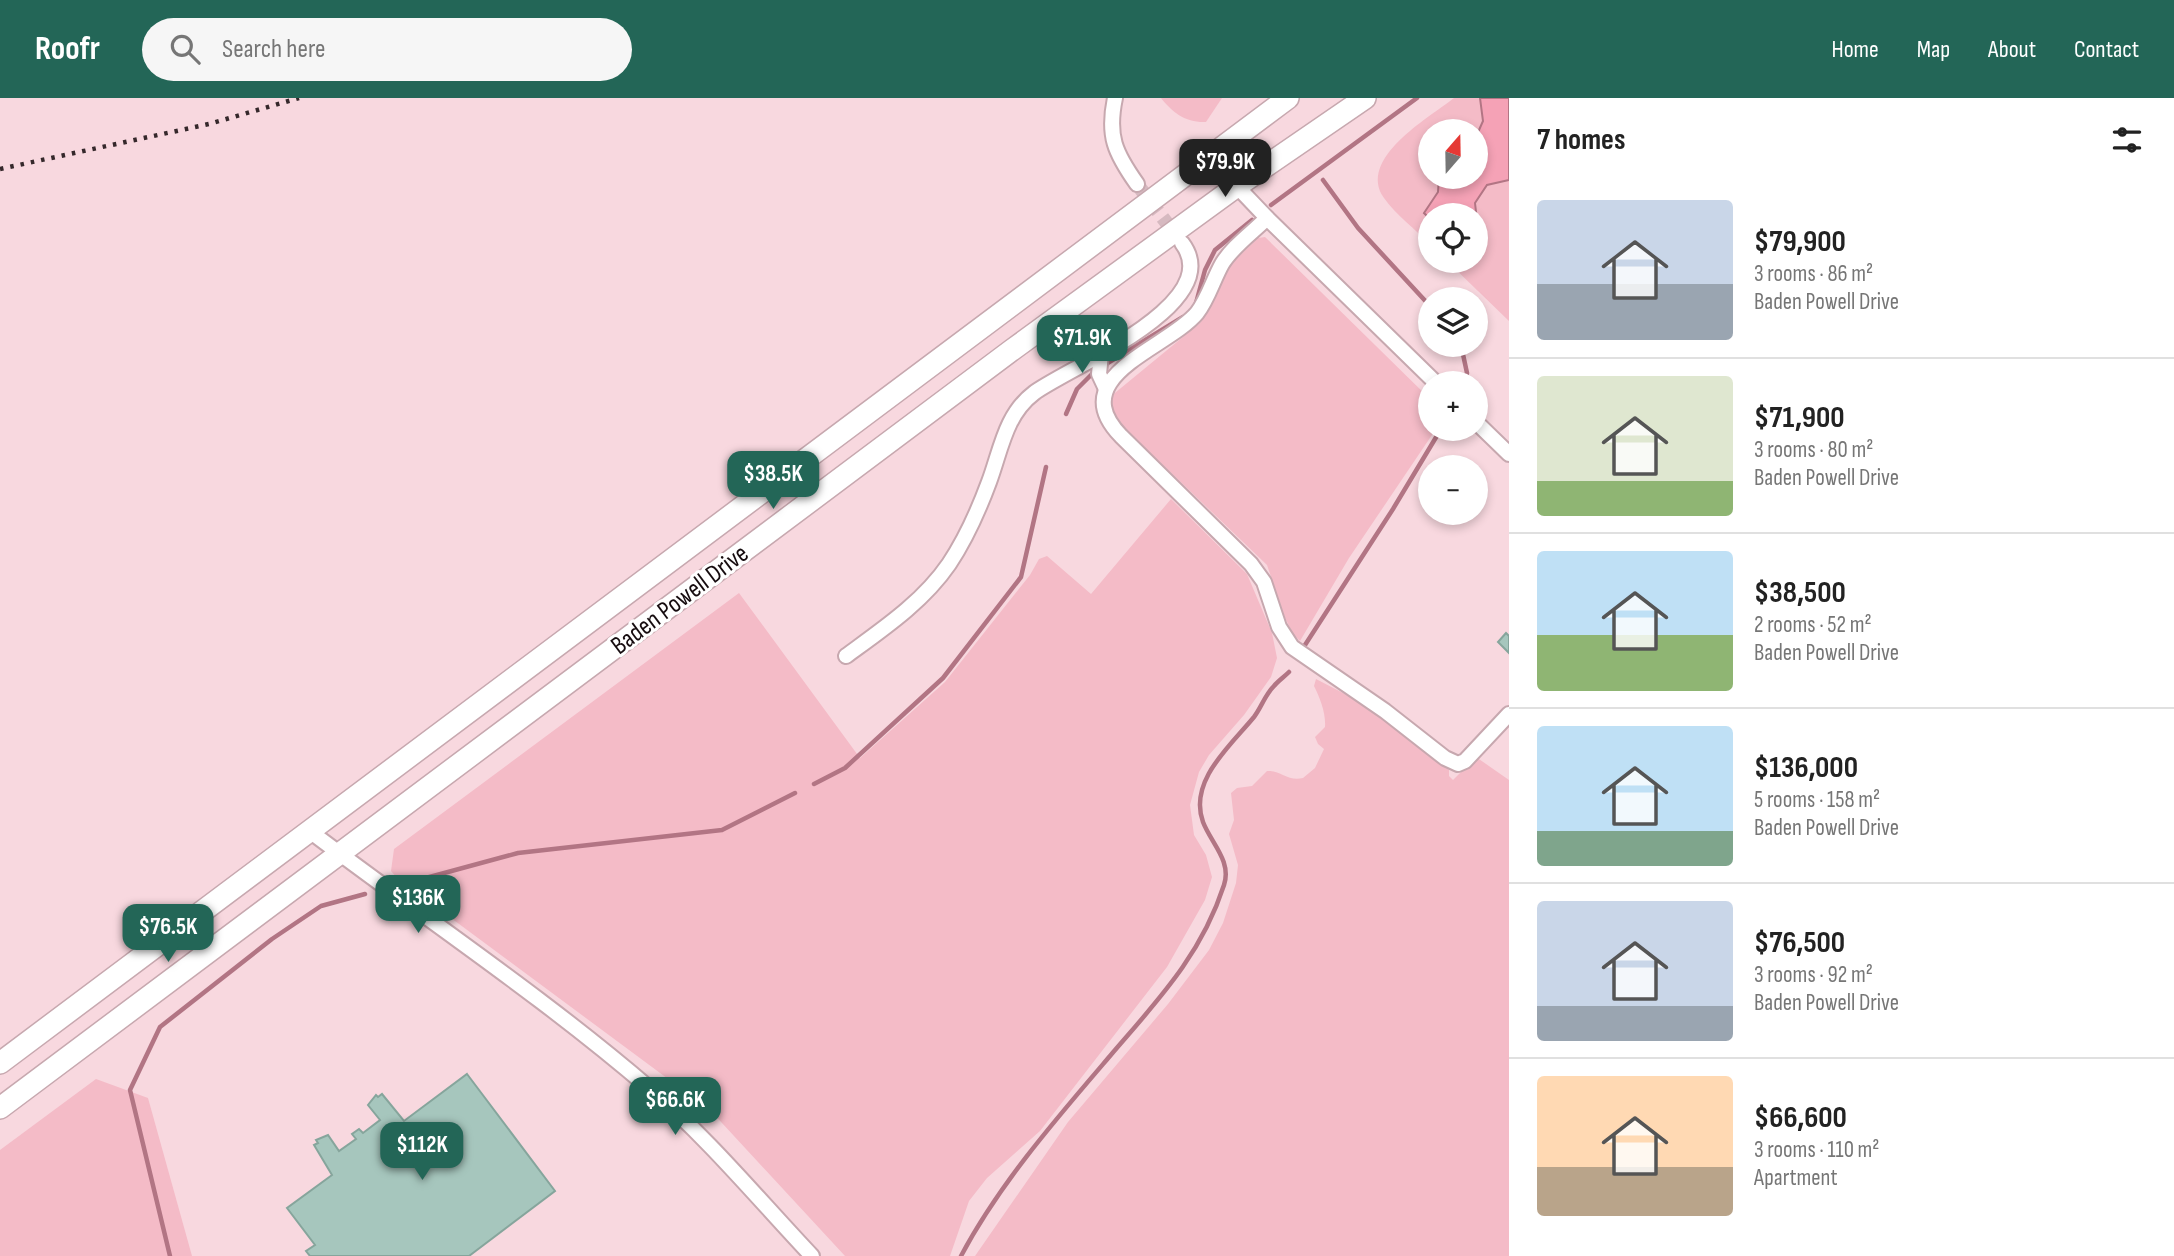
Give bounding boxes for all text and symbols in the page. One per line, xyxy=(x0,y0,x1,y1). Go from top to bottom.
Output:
search box xyxy=(142,18,632,81)
text: Roofr xyxy=(35,29,100,69)
icon: search xyxy=(166,30,204,68)
text: Search here xyxy=(222,34,325,65)
text: Home xyxy=(1831,35,1879,64)
text: Map xyxy=(1917,35,1950,64)
text: About xyxy=(1988,35,2036,64)
text: Contact xyxy=(2074,35,2139,64)
north arrow xyxy=(1418,119,1488,189)
map controls xyxy=(1418,119,1488,525)
icon: filters xyxy=(2108,121,2146,159)
text: 7 homes xyxy=(1537,122,1625,158)
pin: $79.9K xyxy=(1168,140,1282,199)
text: $79.9K xyxy=(1195,148,1255,176)
button: locate xyxy=(1418,203,1488,273)
text: $79,900 xyxy=(1754,224,1846,260)
icon: home xyxy=(1593,228,1677,312)
text: 3 rooms · 86 m² xyxy=(1754,260,1873,288)
button: layers xyxy=(1418,287,1488,357)
text: Baden Powell Drive xyxy=(1754,288,1899,316)
pin: $71.9K xyxy=(1025,316,1139,375)
text: $71.9K xyxy=(1053,324,1111,352)
button: + xyxy=(1418,371,1488,441)
text: $71,900 xyxy=(1754,400,1845,436)
icon: home xyxy=(1593,404,1677,488)
text: 3 rooms · 80 m² xyxy=(1754,436,1873,464)
pin: $38.5K xyxy=(716,452,830,511)
button: − xyxy=(1418,455,1488,525)
text: $38.5K xyxy=(743,460,803,488)
text: Baden Powell Drive xyxy=(1754,464,1899,492)
street label: Baden Powell Drive xyxy=(605,538,755,662)
text: $38,500 xyxy=(1754,575,1846,611)
icon: home xyxy=(1593,579,1677,663)
text: 2 rooms · 52 m² xyxy=(1754,611,1872,639)
text: Baden Powell Drive xyxy=(1754,639,1899,667)
text: $136,000 xyxy=(1754,750,1858,786)
icon: home xyxy=(1593,754,1677,838)
text: 5 rooms · 158 m² xyxy=(1754,786,1880,814)
text: Baden Powell Drive xyxy=(1754,814,1899,842)
pin: $136K xyxy=(369,876,467,935)
text: $136K xyxy=(391,884,445,912)
pin: $76.5K xyxy=(111,904,225,964)
text: $76.5K xyxy=(139,913,197,941)
text: $76,500 xyxy=(1754,925,1845,961)
icon: home xyxy=(1593,929,1677,1013)
text: 3 rooms · 92 m² xyxy=(1754,961,1873,989)
text: Baden Powell Drive xyxy=(1754,989,1899,1017)
pin: $66.6K xyxy=(618,1077,732,1137)
text: $66.6K xyxy=(645,1086,705,1114)
text: $66,600 xyxy=(1754,1100,1847,1136)
icon: home xyxy=(1593,1104,1677,1188)
pin: $112K xyxy=(373,1122,471,1182)
text: $112K xyxy=(396,1131,448,1159)
text: 3 rooms · 110 m² xyxy=(1754,1136,1879,1164)
text: Apartment xyxy=(1754,1164,1838,1192)

